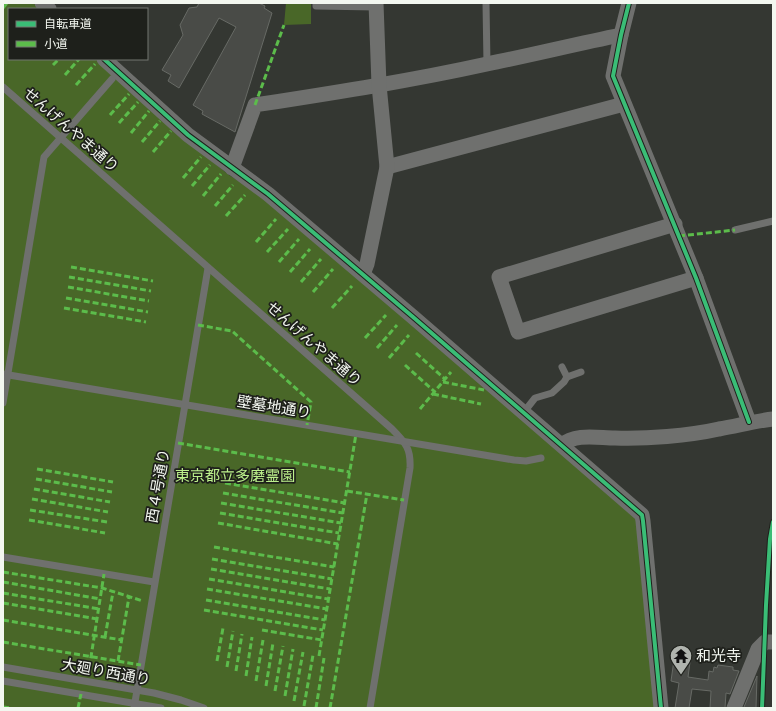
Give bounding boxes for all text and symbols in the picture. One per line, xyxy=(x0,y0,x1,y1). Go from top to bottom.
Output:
legend xyxy=(8,8,148,60)
text: 自転車道 xyxy=(44,16,92,31)
text: 小道 xyxy=(44,36,68,51)
street label: せんげんやま通り xyxy=(20,84,122,176)
street label: せんげんやま通り xyxy=(263,298,365,390)
street label: 壁墓地通り xyxy=(236,392,312,422)
street label: 西４号通り xyxy=(143,447,173,525)
park label: 東京都立多磨霊園 xyxy=(175,467,295,485)
temple icon: 和光寺 xyxy=(668,643,694,676)
place label: 和光寺 xyxy=(696,647,741,665)
street label: 大廻り西通り xyxy=(60,655,152,689)

